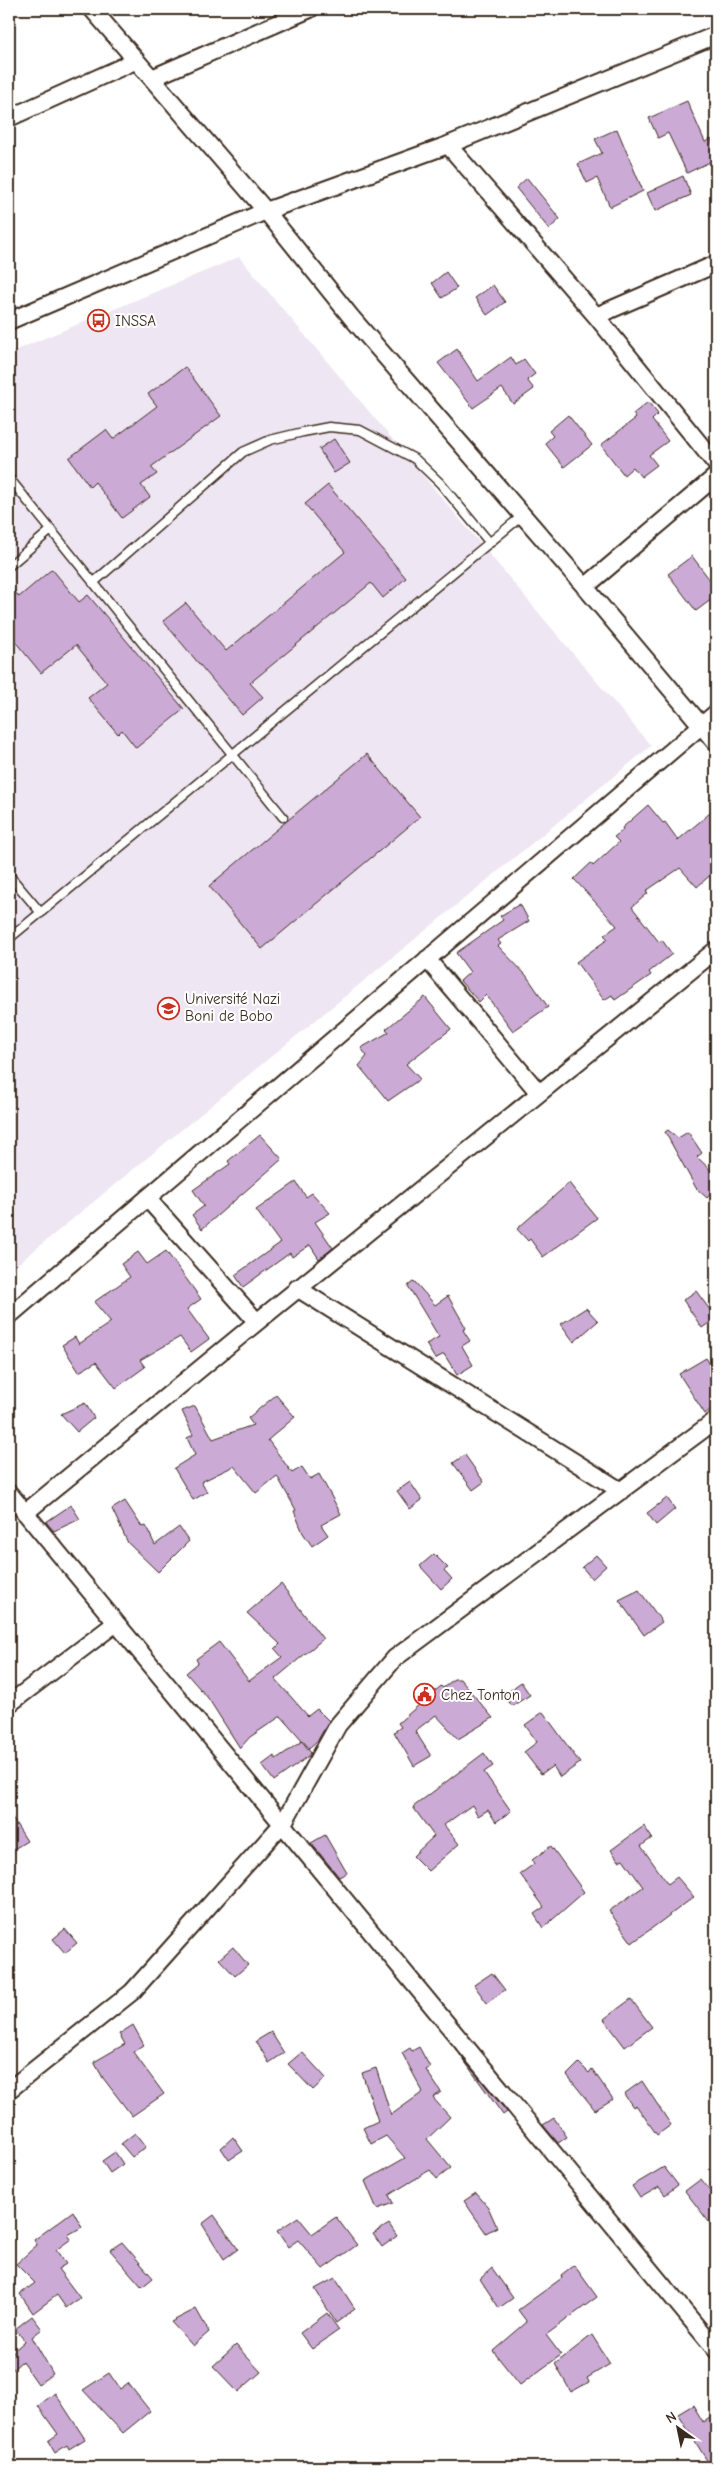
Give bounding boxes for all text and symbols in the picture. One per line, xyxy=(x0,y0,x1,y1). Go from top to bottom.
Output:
bus stop icon: INSSA xyxy=(87,309,111,333)
place label: INSSA xyxy=(115,312,156,330)
place label: Université Nazi Boni de Bobo xyxy=(185,990,280,1025)
school or university icon: Université Nazi Boni de Bobo xyxy=(157,996,181,1020)
public building icon: Chez Tonton xyxy=(413,1683,437,1707)
place label: Chez Tonton xyxy=(441,1686,520,1704)
north arrow xyxy=(652,2404,702,2454)
text: N xyxy=(663,2408,680,2427)

